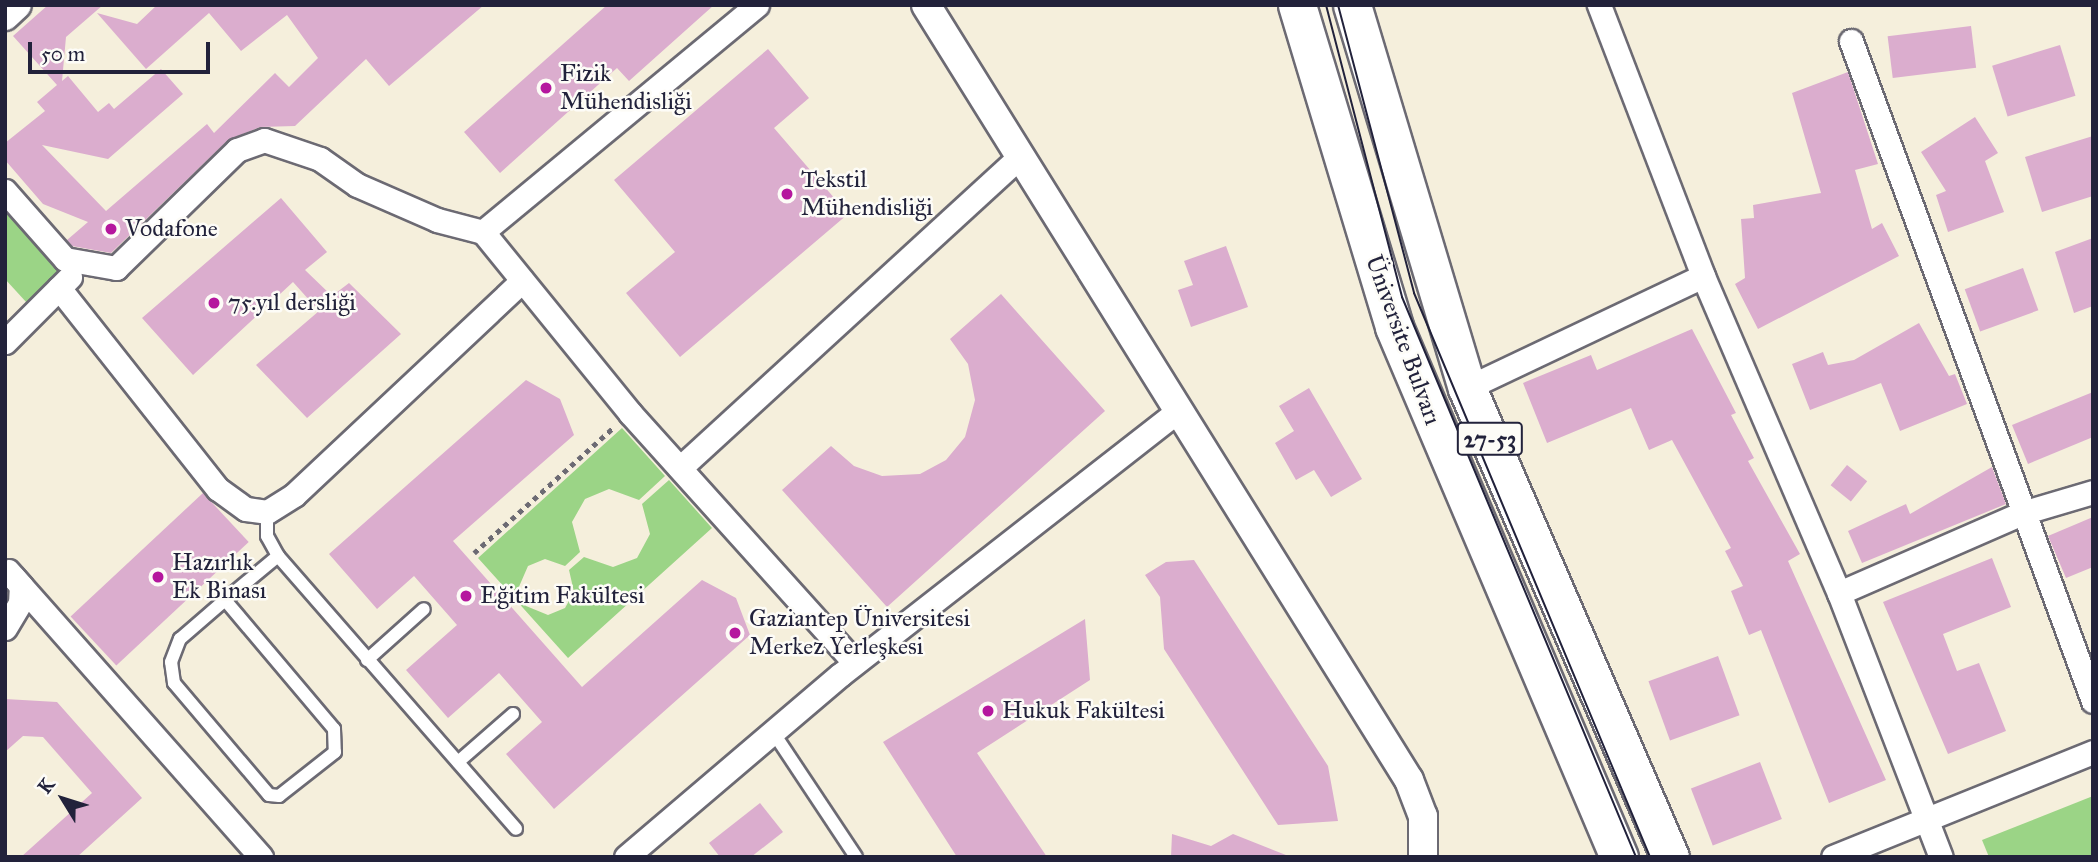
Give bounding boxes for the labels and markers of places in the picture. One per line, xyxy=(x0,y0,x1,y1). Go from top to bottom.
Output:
place label: Fizik Mühendisliği xyxy=(560,60,692,116)
marker: Fizik Mühendisliği xyxy=(538,80,554,96)
place label: Tekstil Mühendisliği xyxy=(801,166,933,222)
marker: Tekstil Mühendisliği xyxy=(779,186,795,202)
place label: Vodafone xyxy=(125,215,218,243)
marker: Vodafone xyxy=(103,221,119,237)
place label: 75.yıl dersliği xyxy=(228,289,356,317)
marker: 75.yıl dersliği xyxy=(206,295,222,311)
place label: Hazırlık Ek Binası xyxy=(172,549,266,605)
marker: Hazırlık Ek Binası xyxy=(150,569,166,585)
place label: Eğitim Fakültesi xyxy=(480,582,645,610)
marker: Eğitim Fakültesi xyxy=(458,588,474,604)
place label: Gaziantep Üniversitesi Merkez Yerleşkesi xyxy=(749,605,970,661)
marker: Gaziantep Üniversitesi Merkez Yerleşkesi xyxy=(727,625,743,641)
place label: Hukuk Fakültesi xyxy=(1002,697,1165,725)
marker: Hukuk Fakültesi xyxy=(980,703,996,719)

